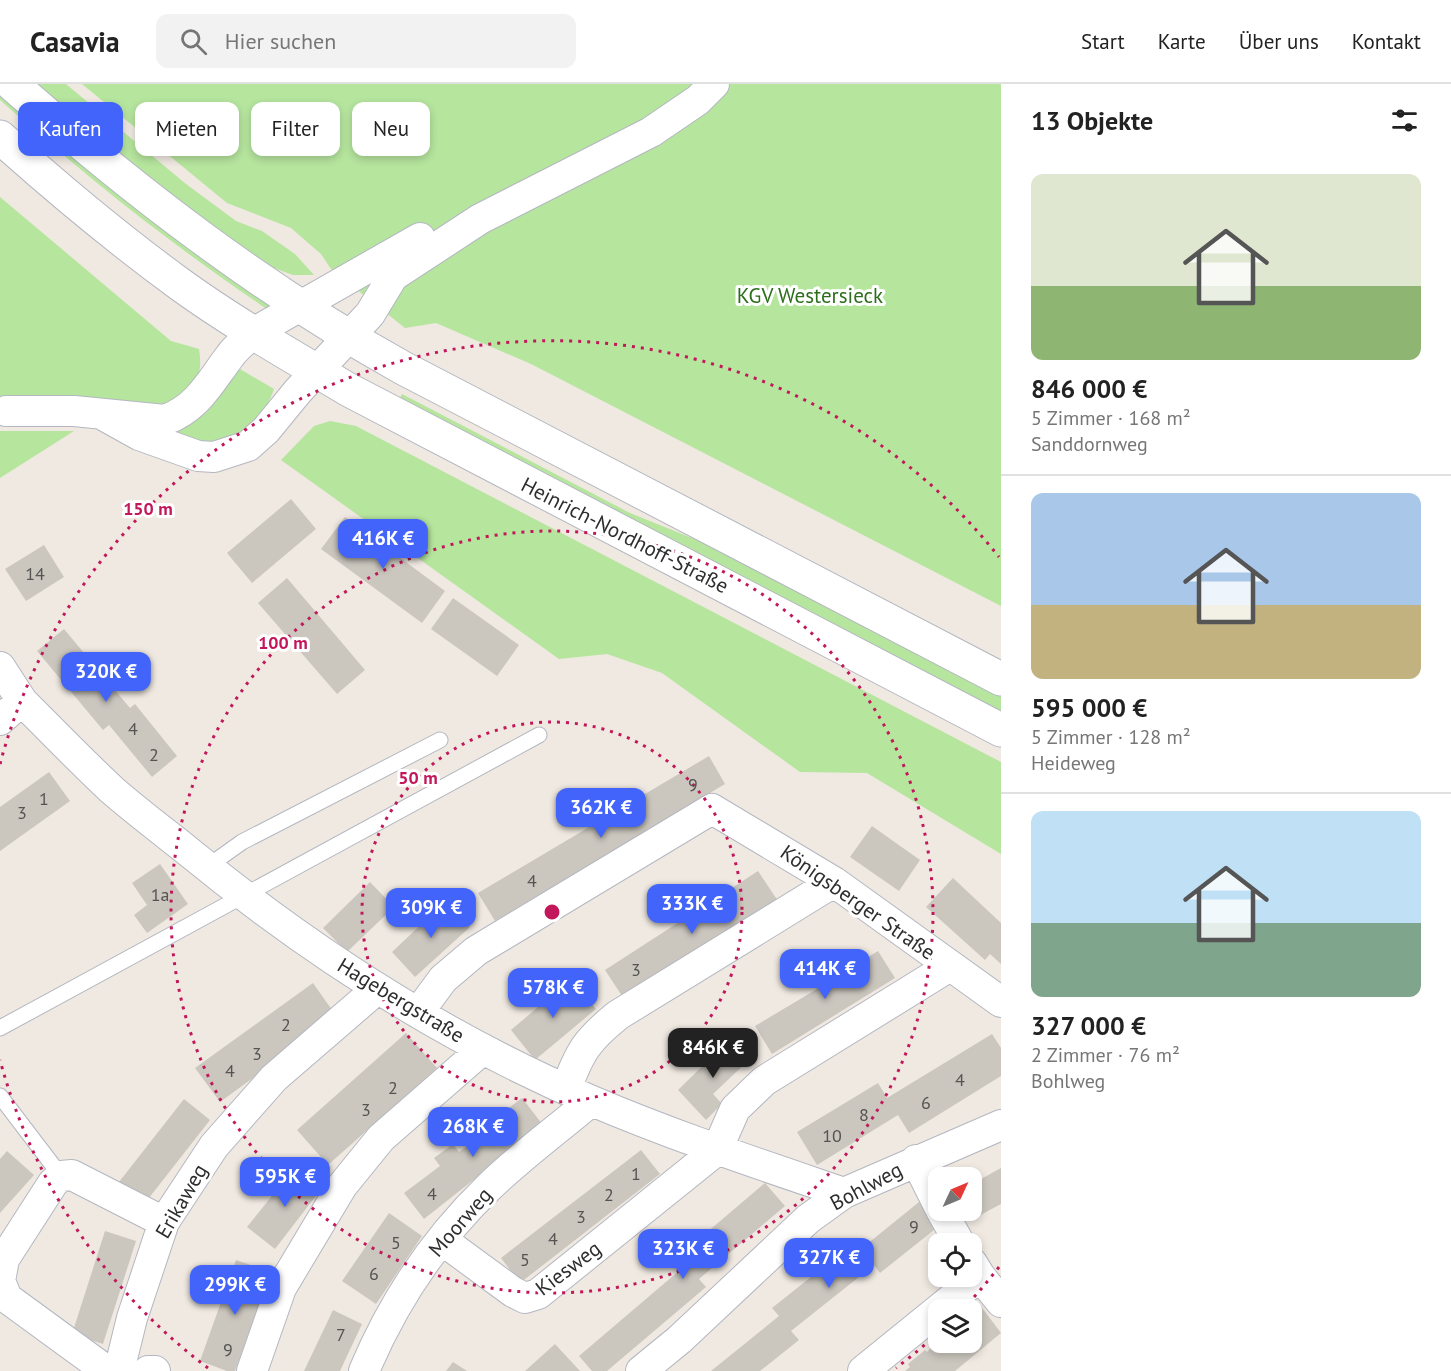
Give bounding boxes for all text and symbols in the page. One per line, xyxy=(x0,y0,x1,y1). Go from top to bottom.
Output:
search box xyxy=(156,14,576,68)
text: Casavia xyxy=(30,23,120,60)
icon: search xyxy=(177,25,210,58)
text: Hier suchen xyxy=(225,27,336,55)
text: Start xyxy=(1081,28,1125,55)
text: Karte xyxy=(1158,28,1206,55)
text: Über uns xyxy=(1239,28,1319,55)
text: Kontakt xyxy=(1352,28,1421,55)
chip: Kaufen xyxy=(18,102,123,156)
chip: Mieten xyxy=(135,102,239,156)
chip: Filter xyxy=(251,102,340,156)
chip: Neu xyxy=(352,102,430,156)
text: 13 Objekte xyxy=(1031,104,1153,137)
icon: filters xyxy=(1388,104,1421,137)
icon: home xyxy=(1172,213,1280,321)
park label: KGV Westersieck xyxy=(737,282,883,309)
text: 846 000 € xyxy=(1031,372,1147,405)
text: 5 Zimmer · 168 m² xyxy=(1031,405,1191,431)
text: Sanddornweg xyxy=(1031,431,1148,457)
street label: Heinrich-Nordhoff-Straße xyxy=(517,471,733,599)
text: 150 m xyxy=(123,497,173,520)
pin: 416K € xyxy=(334,519,432,570)
text: 416K € xyxy=(352,525,414,551)
icon: home xyxy=(1172,532,1280,640)
house number: 14 xyxy=(25,562,45,585)
text: 100 m xyxy=(258,631,308,654)
pin: 320K € xyxy=(57,652,155,703)
text: 320K € xyxy=(75,658,137,684)
text: 595 000 € xyxy=(1031,691,1147,724)
house number: 4 xyxy=(128,717,138,740)
text: 5 Zimmer · 128 m² xyxy=(1031,724,1191,750)
house number: 2 xyxy=(149,743,159,766)
text: Heideweg xyxy=(1031,750,1116,776)
text: 50 m xyxy=(398,766,438,789)
house number: 9 xyxy=(688,773,698,796)
house number: 1 xyxy=(39,787,49,810)
pin: 362K € xyxy=(552,788,650,839)
text: 362K € xyxy=(570,794,632,820)
house number: 3 xyxy=(17,801,27,824)
street label: Königsberger Straße xyxy=(775,838,941,966)
icon: home xyxy=(1172,850,1280,958)
house number: 4 xyxy=(527,869,537,892)
house number: 1a xyxy=(151,883,169,906)
pin: 333K € xyxy=(643,884,741,935)
pin: 309K € xyxy=(382,888,480,939)
text: 333K € xyxy=(661,890,723,916)
text: 309K € xyxy=(400,894,462,920)
centre of rings xyxy=(542,902,562,922)
pin: 414K € xyxy=(776,949,874,1000)
street label: Hagebergstraße xyxy=(333,951,469,1049)
text: 414K € xyxy=(794,955,856,981)
house number: 3 xyxy=(631,958,641,981)
pin: 578K € xyxy=(504,968,602,1019)
text: 578K € xyxy=(522,974,584,1000)
text: 327 000 € xyxy=(1031,1009,1146,1042)
house number: 2 xyxy=(281,1013,291,1036)
pin: 846K € xyxy=(664,1028,762,1079)
text: 846K € xyxy=(682,1034,744,1060)
house number: 3 xyxy=(252,1042,262,1065)
text: 2 Zimmer · 76 m² xyxy=(1031,1042,1180,1068)
house number: 4 xyxy=(225,1059,235,1082)
house number: 4 xyxy=(955,1068,965,1091)
text: Bohlweg xyxy=(1031,1068,1105,1094)
house number: 2 xyxy=(388,1076,398,1099)
house number: 6 xyxy=(921,1091,931,1114)
house number: 3 xyxy=(361,1098,371,1121)
house number: 8 xyxy=(859,1103,869,1126)
pin: 268K € xyxy=(424,1107,522,1158)
text: 268K € xyxy=(442,1113,504,1139)
house number: 10 xyxy=(822,1124,842,1147)
street label: Bohlweg xyxy=(825,1156,907,1216)
pin: 595K € xyxy=(236,1157,334,1208)
street label: Erikaweg xyxy=(149,1159,213,1243)
house number: 1 xyxy=(631,1162,641,1185)
text: 595K € xyxy=(254,1163,316,1189)
north arrow xyxy=(928,1167,982,1221)
map controls xyxy=(928,1167,982,1353)
street label: Moorweg xyxy=(423,1182,497,1262)
house number: 4 xyxy=(427,1182,437,1205)
house number: 2 xyxy=(604,1183,614,1206)
house number: 3 xyxy=(576,1205,586,1228)
house number: 9 xyxy=(909,1215,919,1238)
house number: 4 xyxy=(548,1227,558,1250)
pin: 323K € xyxy=(634,1229,732,1280)
house number: 5 xyxy=(391,1231,401,1254)
button: locate xyxy=(928,1233,982,1287)
street label: Kiesweg xyxy=(530,1235,606,1301)
text: 323K € xyxy=(652,1235,714,1261)
pin: 327K € xyxy=(780,1238,878,1289)
text: 327K € xyxy=(798,1244,860,1270)
house number: 5 xyxy=(520,1248,530,1271)
house number: 6 xyxy=(369,1262,379,1285)
pin: 299K € xyxy=(186,1265,284,1316)
text: 299K € xyxy=(204,1271,266,1297)
button: layers xyxy=(928,1299,982,1353)
house number: 7 xyxy=(336,1323,346,1346)
house number: 9 xyxy=(223,1338,233,1361)

